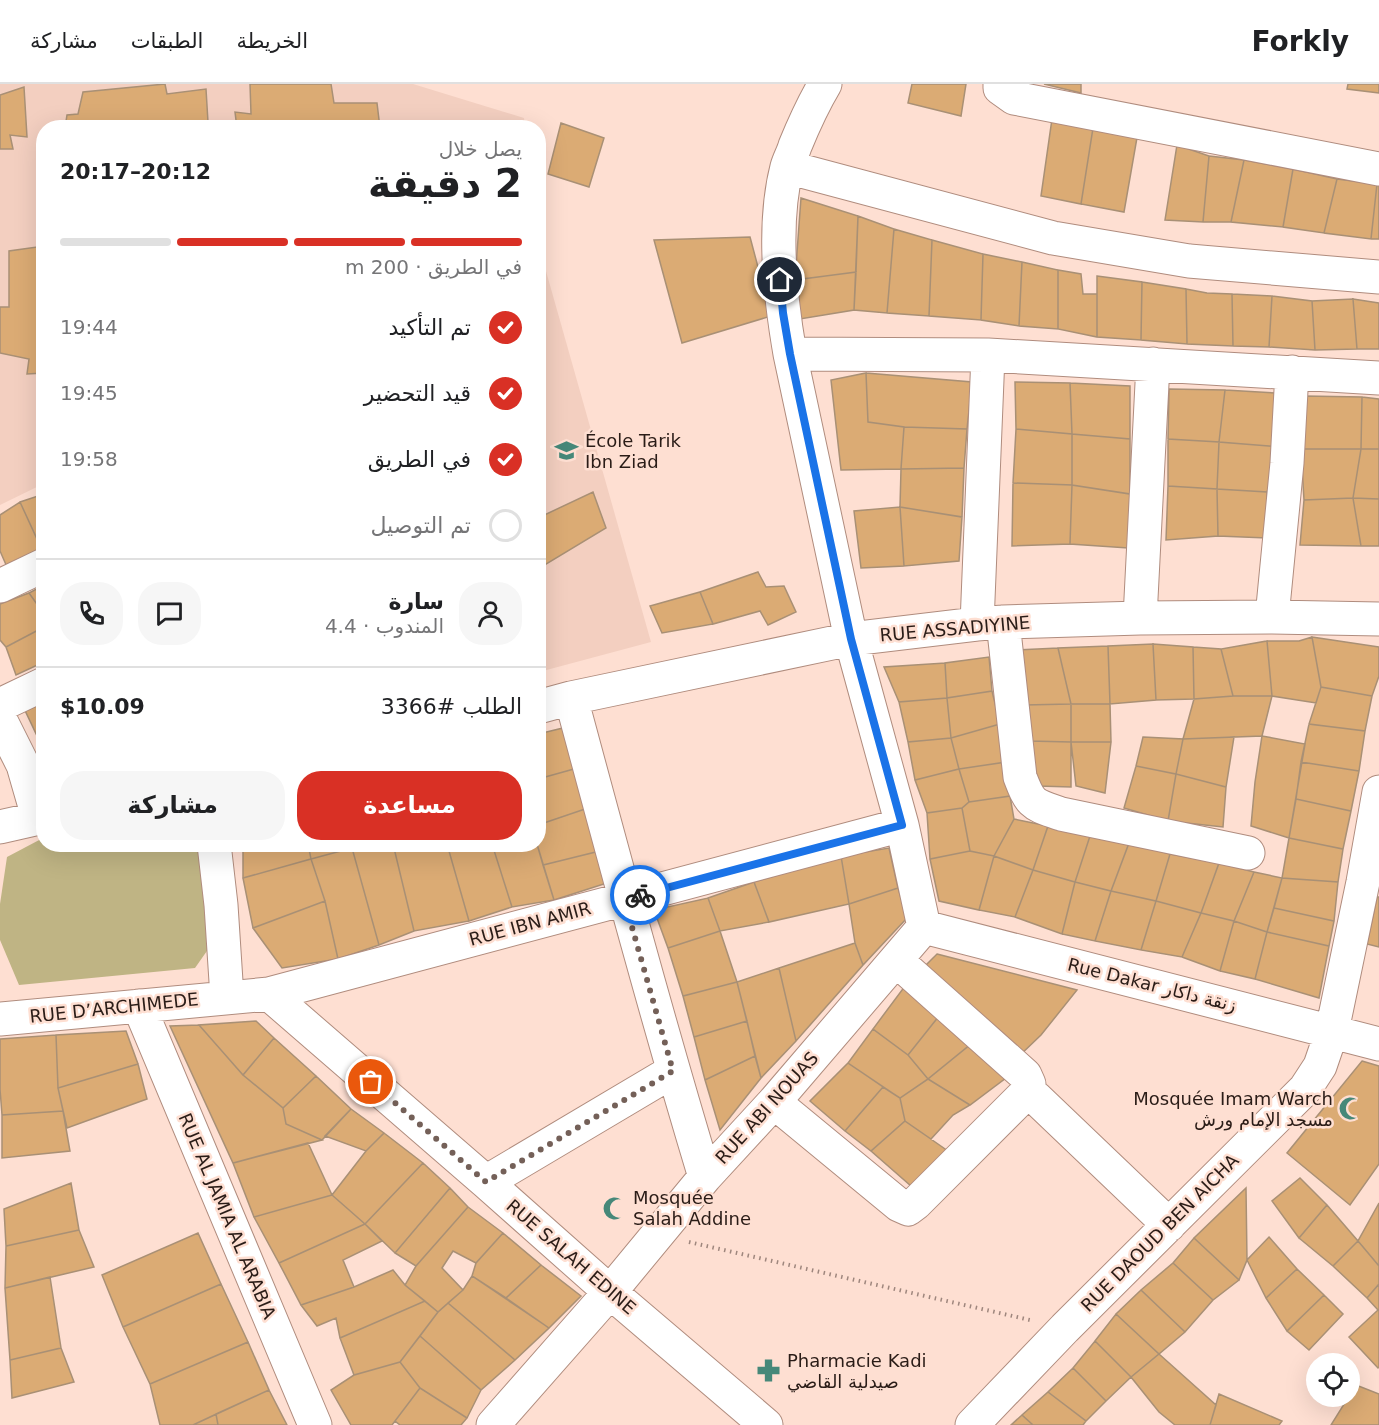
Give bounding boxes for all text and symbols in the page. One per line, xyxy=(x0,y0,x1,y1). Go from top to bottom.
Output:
text: Forkly xyxy=(1251,25,1349,58)
text: مشاركة xyxy=(30,29,98,53)
text: الطبقات xyxy=(131,29,203,53)
text: الخريطة xyxy=(236,29,308,53)
text: يصل خلال xyxy=(439,137,522,161)
text: 20:12–20:17 xyxy=(60,159,211,184)
text: 2 دقيقة xyxy=(368,161,522,206)
pin xyxy=(754,254,805,305)
text: في الطريق · 200 m xyxy=(345,255,522,279)
icon: home xyxy=(763,263,796,296)
icon: check xyxy=(489,311,522,344)
text: 19:44 xyxy=(60,315,118,339)
text: تم التأكيد xyxy=(388,315,471,340)
icon: check xyxy=(489,377,522,410)
text: 19:45 xyxy=(60,381,118,405)
text: قيد التحضير xyxy=(364,381,471,406)
place label: École Tarik Ibn Ziad xyxy=(585,430,682,472)
school or university icon: École Tarik Ibn Ziad xyxy=(554,438,580,464)
icon: check xyxy=(489,443,522,476)
text: 19:58 xyxy=(60,447,118,471)
text: في الطريق xyxy=(368,447,471,472)
text: تم التوصيل xyxy=(370,513,471,538)
button: phone xyxy=(60,582,123,645)
button: chat xyxy=(138,582,201,645)
button: person xyxy=(459,582,522,645)
text: سارة xyxy=(388,589,444,614)
street label: RUE ASSADIYINE xyxy=(879,611,1031,646)
text: المندوب · 4.4 xyxy=(325,614,444,638)
text: $10.09 xyxy=(60,694,145,719)
text: الطلب #3366 xyxy=(381,694,522,719)
button: مشاركة xyxy=(60,771,285,840)
button: مساعدة xyxy=(297,771,522,840)
courier xyxy=(610,865,670,925)
icon: bike xyxy=(624,879,657,912)
street label: RUE IBN AMIR xyxy=(467,897,593,950)
street label: Rue Dakar زنقة داكار xyxy=(1066,953,1239,1016)
street label: RUE D’ARCHIMEDE xyxy=(28,988,200,1027)
street label: RUE ABI NOUAS xyxy=(711,1047,822,1168)
pin xyxy=(345,1056,396,1107)
icon: bag xyxy=(354,1065,387,1098)
place label: Mosquée Imam Warch مسجد الإمام ورش xyxy=(1133,1088,1333,1131)
mosque icon: Mosquée Imam Warch مسجد الإمام ورش xyxy=(1338,1096,1364,1122)
street label: RUE AL JAMIA AL ARABIA xyxy=(175,1110,281,1322)
street label: RUE DAOUD BEN AICHA xyxy=(1076,1149,1243,1316)
place label: Mosquée Salah Addine xyxy=(633,1187,751,1229)
street label: RUE SALAH EDINE xyxy=(502,1195,640,1318)
mosque icon: Mosquée Salah Addine xyxy=(602,1195,628,1221)
place label: Pharmacie Kadi صيدلية القاضي xyxy=(787,1350,927,1393)
map controls xyxy=(1306,1353,1360,1407)
button: locate xyxy=(1306,1353,1360,1407)
pharmacy icon: Pharmacie Kadi صيدلية القاضي xyxy=(756,1358,782,1384)

